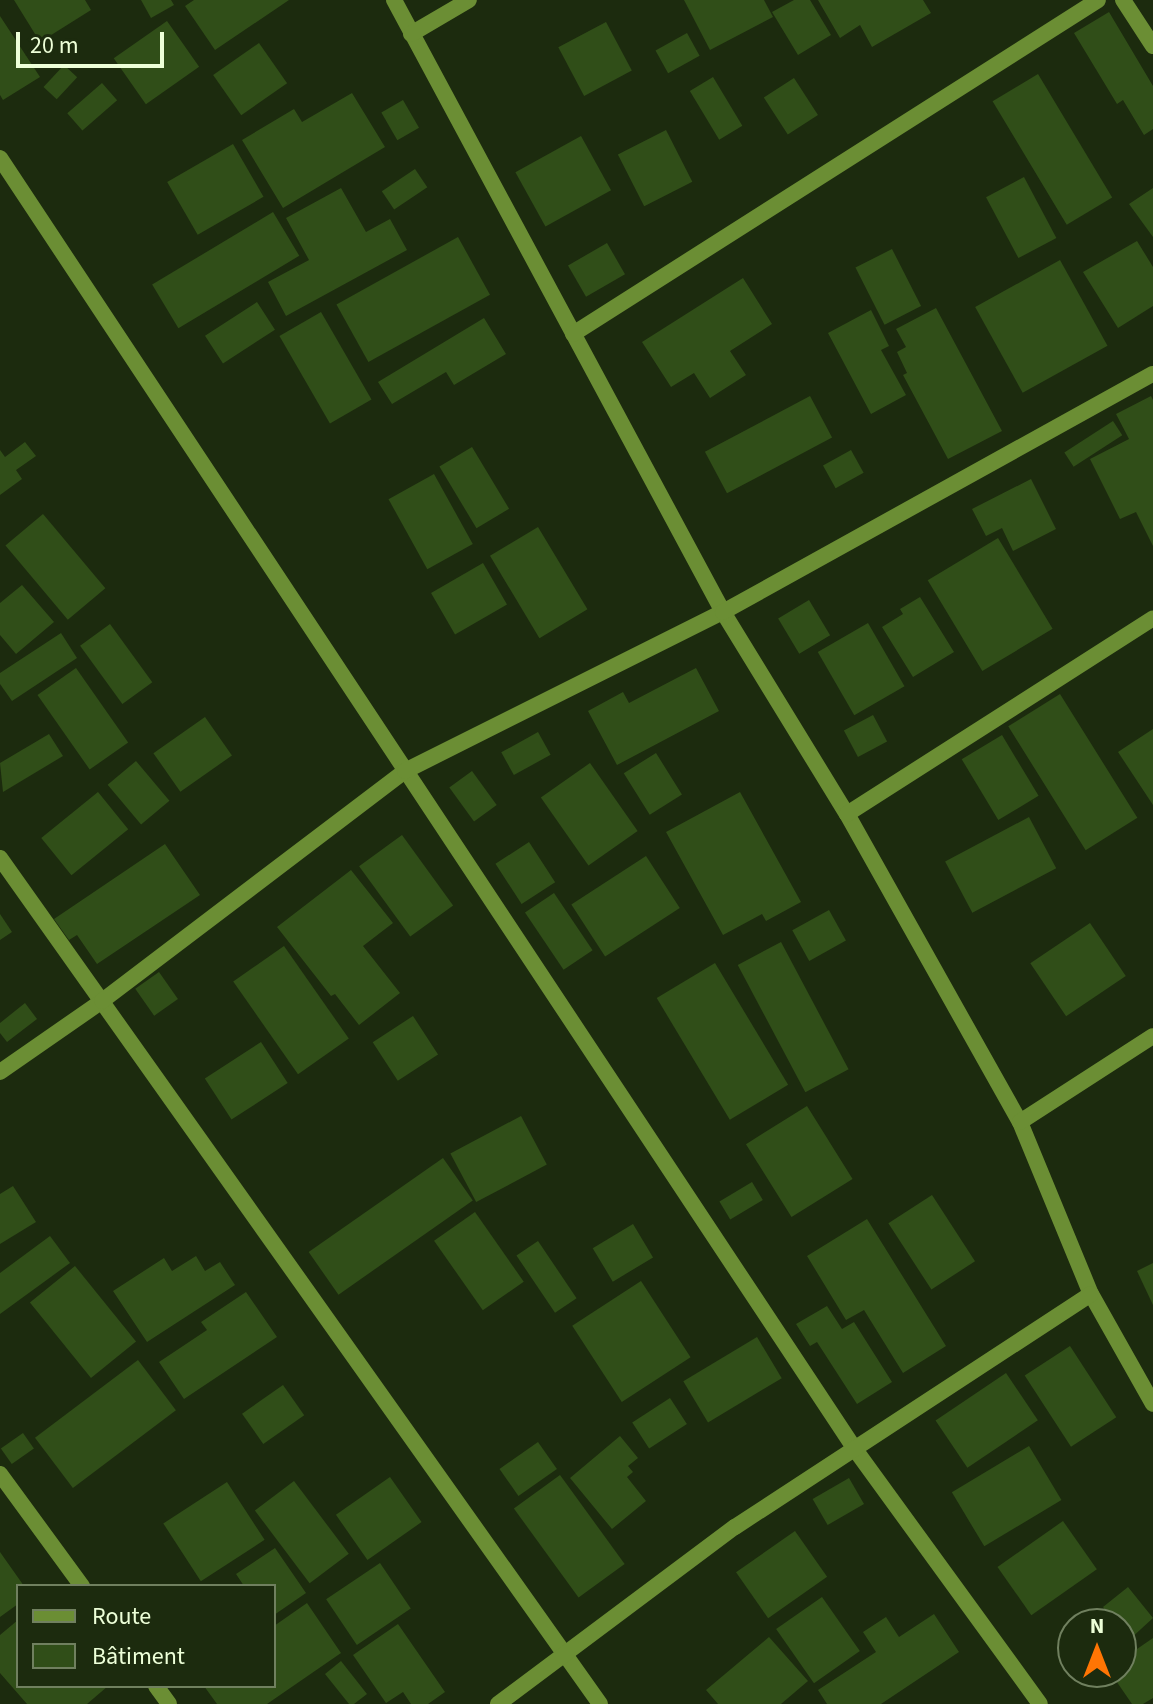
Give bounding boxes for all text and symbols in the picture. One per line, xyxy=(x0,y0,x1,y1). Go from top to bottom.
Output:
scale bar xyxy=(20,16,168,66)
text: 20 m xyxy=(30,28,79,63)
legend xyxy=(16,1584,276,1688)
text: Route xyxy=(92,1599,151,1634)
north arrow xyxy=(1057,1608,1137,1688)
text: N xyxy=(1090,1610,1104,1642)
text: Bâtiment xyxy=(92,1639,185,1674)

